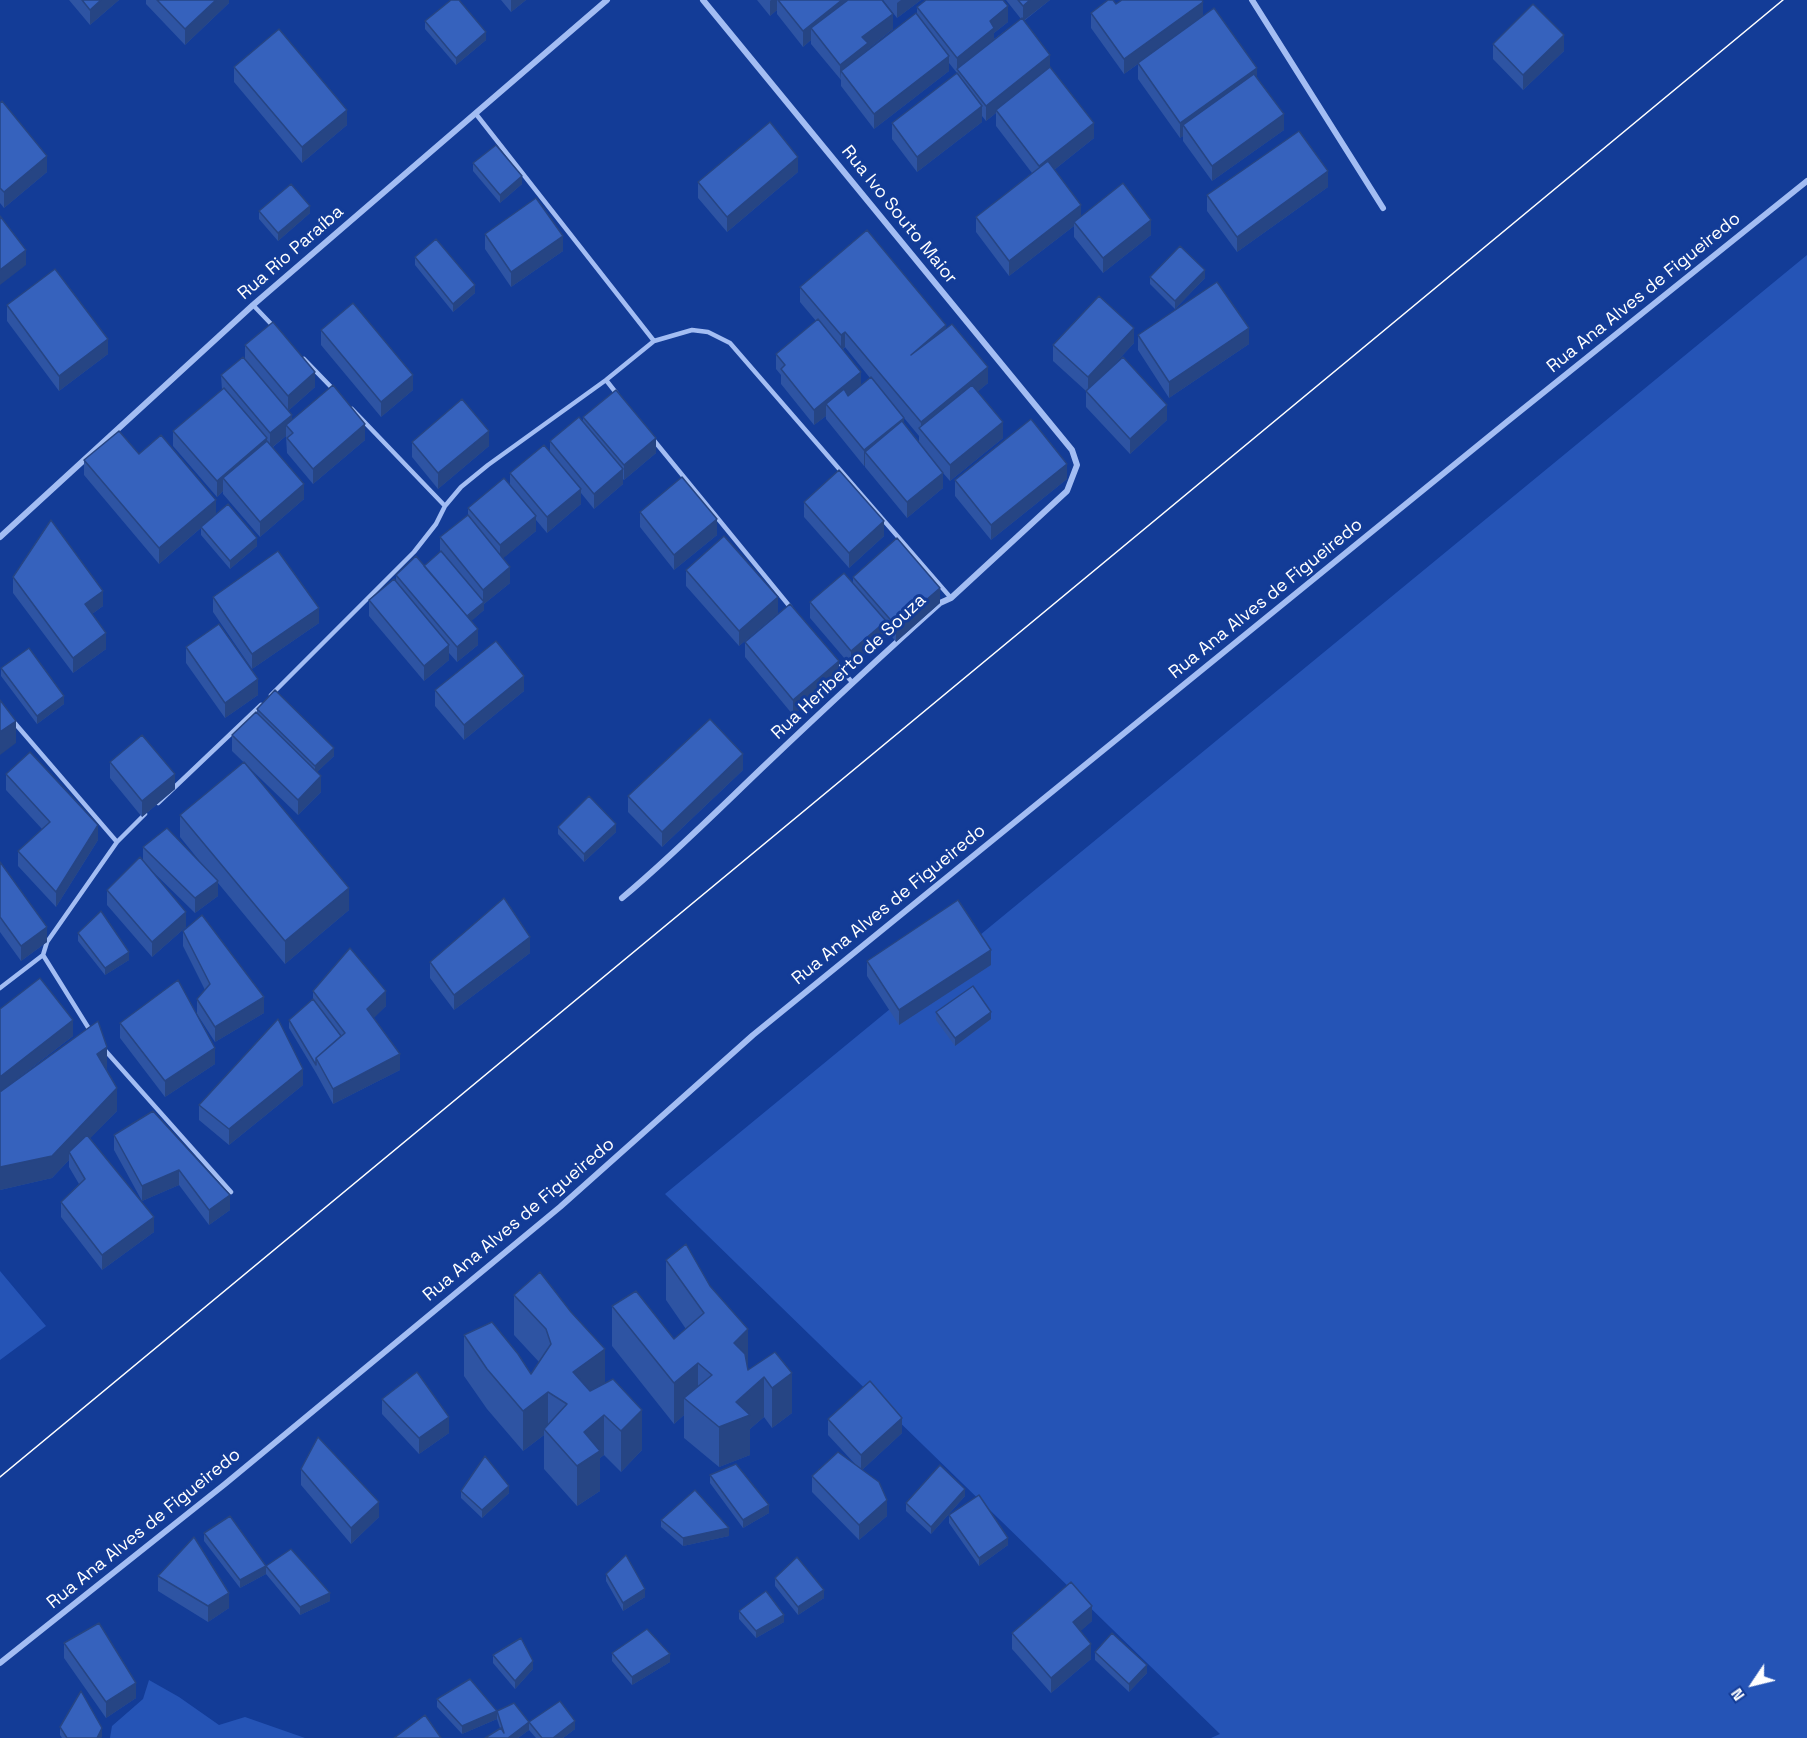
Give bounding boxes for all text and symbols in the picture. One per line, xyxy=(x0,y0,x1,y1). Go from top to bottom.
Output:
street label: Rua Ivo Souto Maior xyxy=(837,141,961,289)
street label: Rua Rio Paraíba xyxy=(234,201,348,305)
street label: Rua Ana Alves de Figueiredo xyxy=(1543,208,1745,378)
street label: Rua Ana Alves de Figueiredo xyxy=(1165,514,1367,684)
street label: Rua Heriberto de Souza xyxy=(767,590,931,744)
street label: Rua Ana Alves de Figueiredo xyxy=(788,820,990,990)
street label: Rua Ana Alves de Figueiredo xyxy=(419,1134,619,1306)
street label: Rua Ana Alves de Figueiredo xyxy=(43,1444,245,1614)
north arrow xyxy=(1723,1654,1783,1714)
text: N xyxy=(1726,1684,1750,1705)

